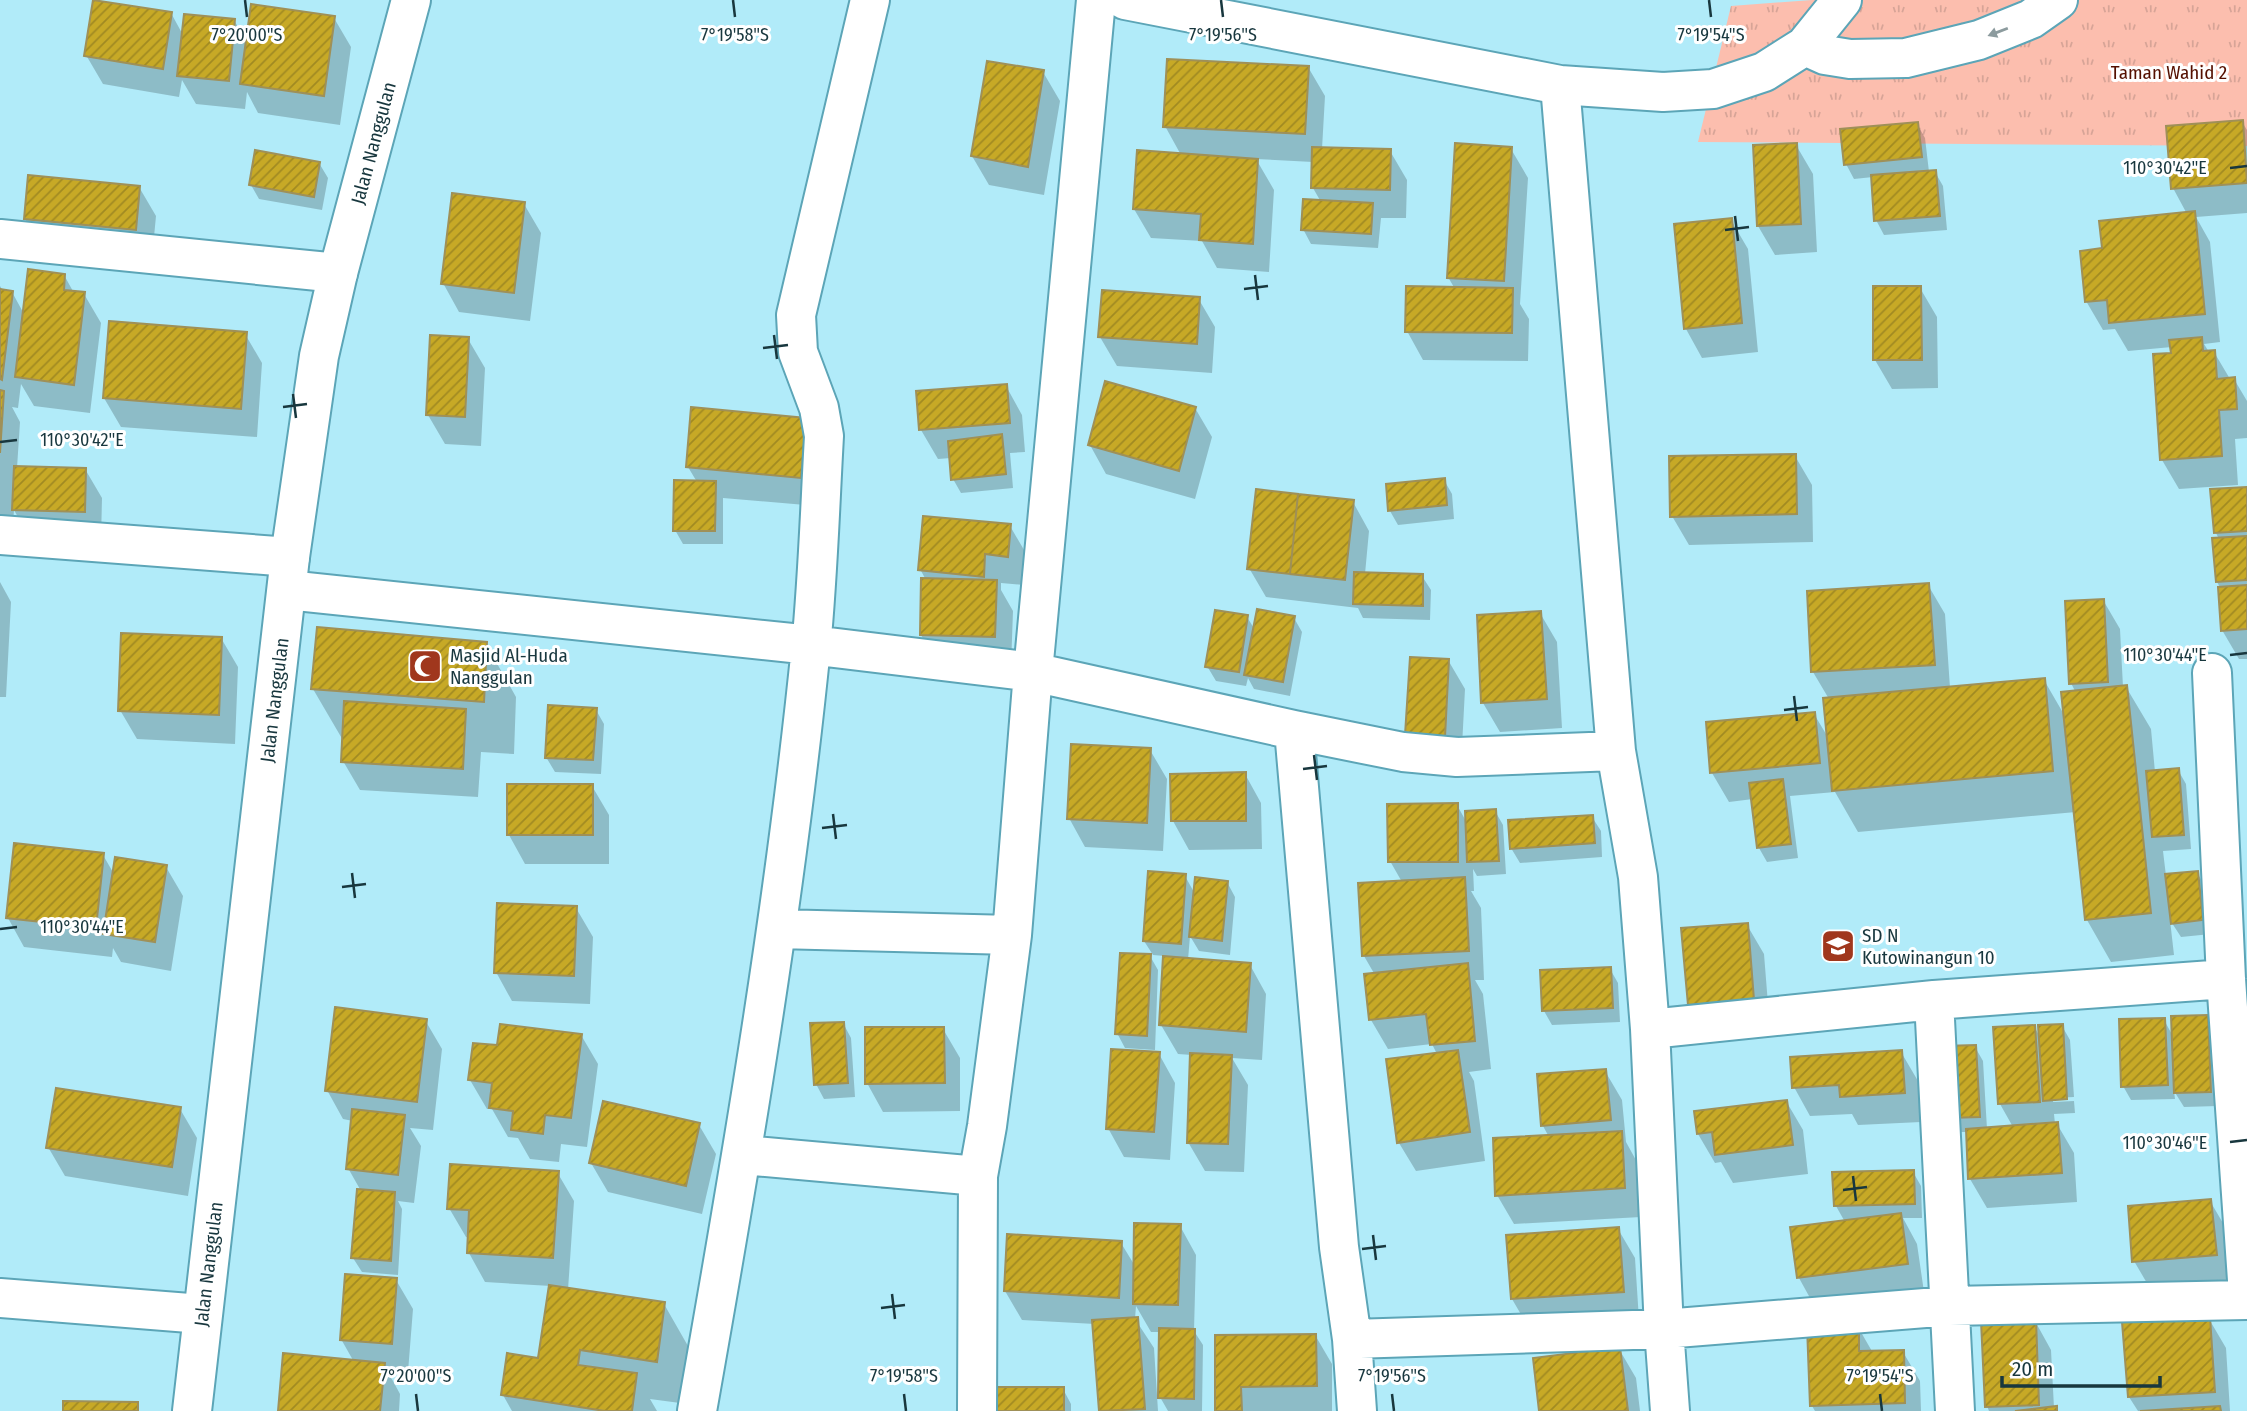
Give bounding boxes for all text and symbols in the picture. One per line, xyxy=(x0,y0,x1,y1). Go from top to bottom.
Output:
text: 7°20'00"S xyxy=(212,24,282,46)
text: 7°19'58"S xyxy=(701,24,769,46)
text: 7°19'56"S xyxy=(1189,24,1257,46)
text: 7°19'54"S xyxy=(1677,24,1745,46)
one-way arrow xyxy=(1987,27,2008,38)
park label: Taman Wahid 2 xyxy=(2111,61,2227,84)
street label: Jalan Nanggulan xyxy=(346,79,401,207)
text: 110°30'42"E xyxy=(2123,157,2207,179)
text: 110°30'42"E xyxy=(40,429,124,451)
street label: Jalan Nanggulan xyxy=(255,636,294,764)
place label: Masjid Al-Huda Nanggulan xyxy=(450,644,568,689)
text: 110°30'44"E xyxy=(2123,644,2207,666)
mosque icon: Masjid Al-Huda Nanggulan xyxy=(406,647,444,685)
text: 110°30'44"E xyxy=(40,916,124,938)
place label: SD N Kutowinangun 10 xyxy=(1862,924,1995,969)
school or university icon: SD N Kutowinangun 10 xyxy=(1819,927,1857,965)
text: 110°30'46"E xyxy=(2123,1132,2207,1154)
street label: Jalan Nanggulan xyxy=(189,1200,228,1328)
scale bar xyxy=(2002,1344,2160,1388)
text: 20 m xyxy=(2012,1356,2053,1382)
text: 7°20'00"S xyxy=(381,1365,451,1387)
text: 7°19'58"S xyxy=(870,1365,938,1387)
text: 7°19'56"S xyxy=(1358,1365,1426,1387)
text: 7°19'54"S xyxy=(1846,1365,1914,1387)

